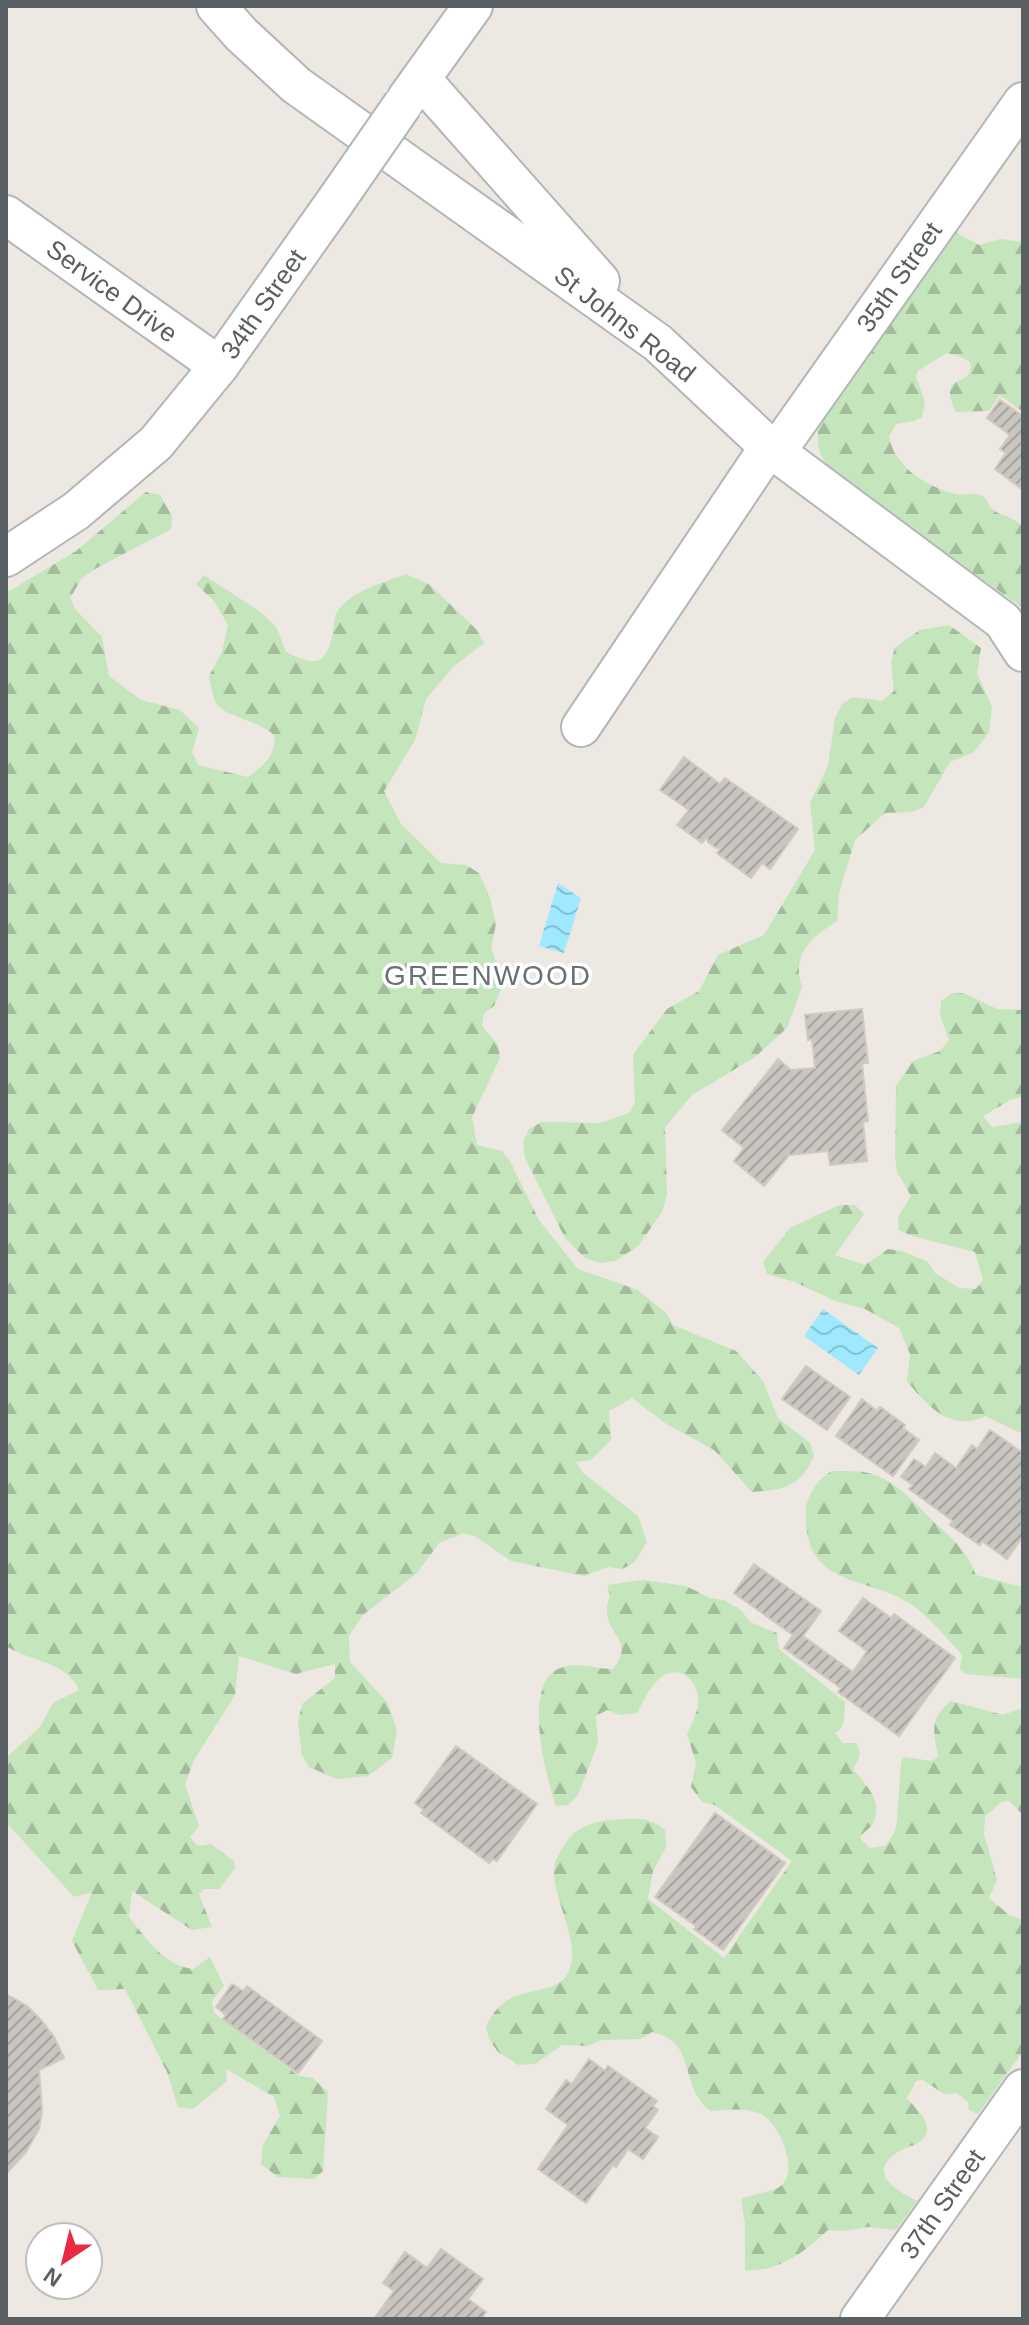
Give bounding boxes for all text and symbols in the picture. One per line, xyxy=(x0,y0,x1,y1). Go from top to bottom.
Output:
street label: 35th Street xyxy=(850,216,948,338)
street label: Service Drive xyxy=(41,233,183,349)
street label: 34th Street xyxy=(214,243,312,365)
street label: St Johns Road xyxy=(549,260,701,388)
district label: GREENWOOD xyxy=(384,960,592,991)
street label: 37th Street xyxy=(893,2143,991,2265)
north arrow xyxy=(24,2221,104,2301)
text: N xyxy=(39,2262,66,2292)

